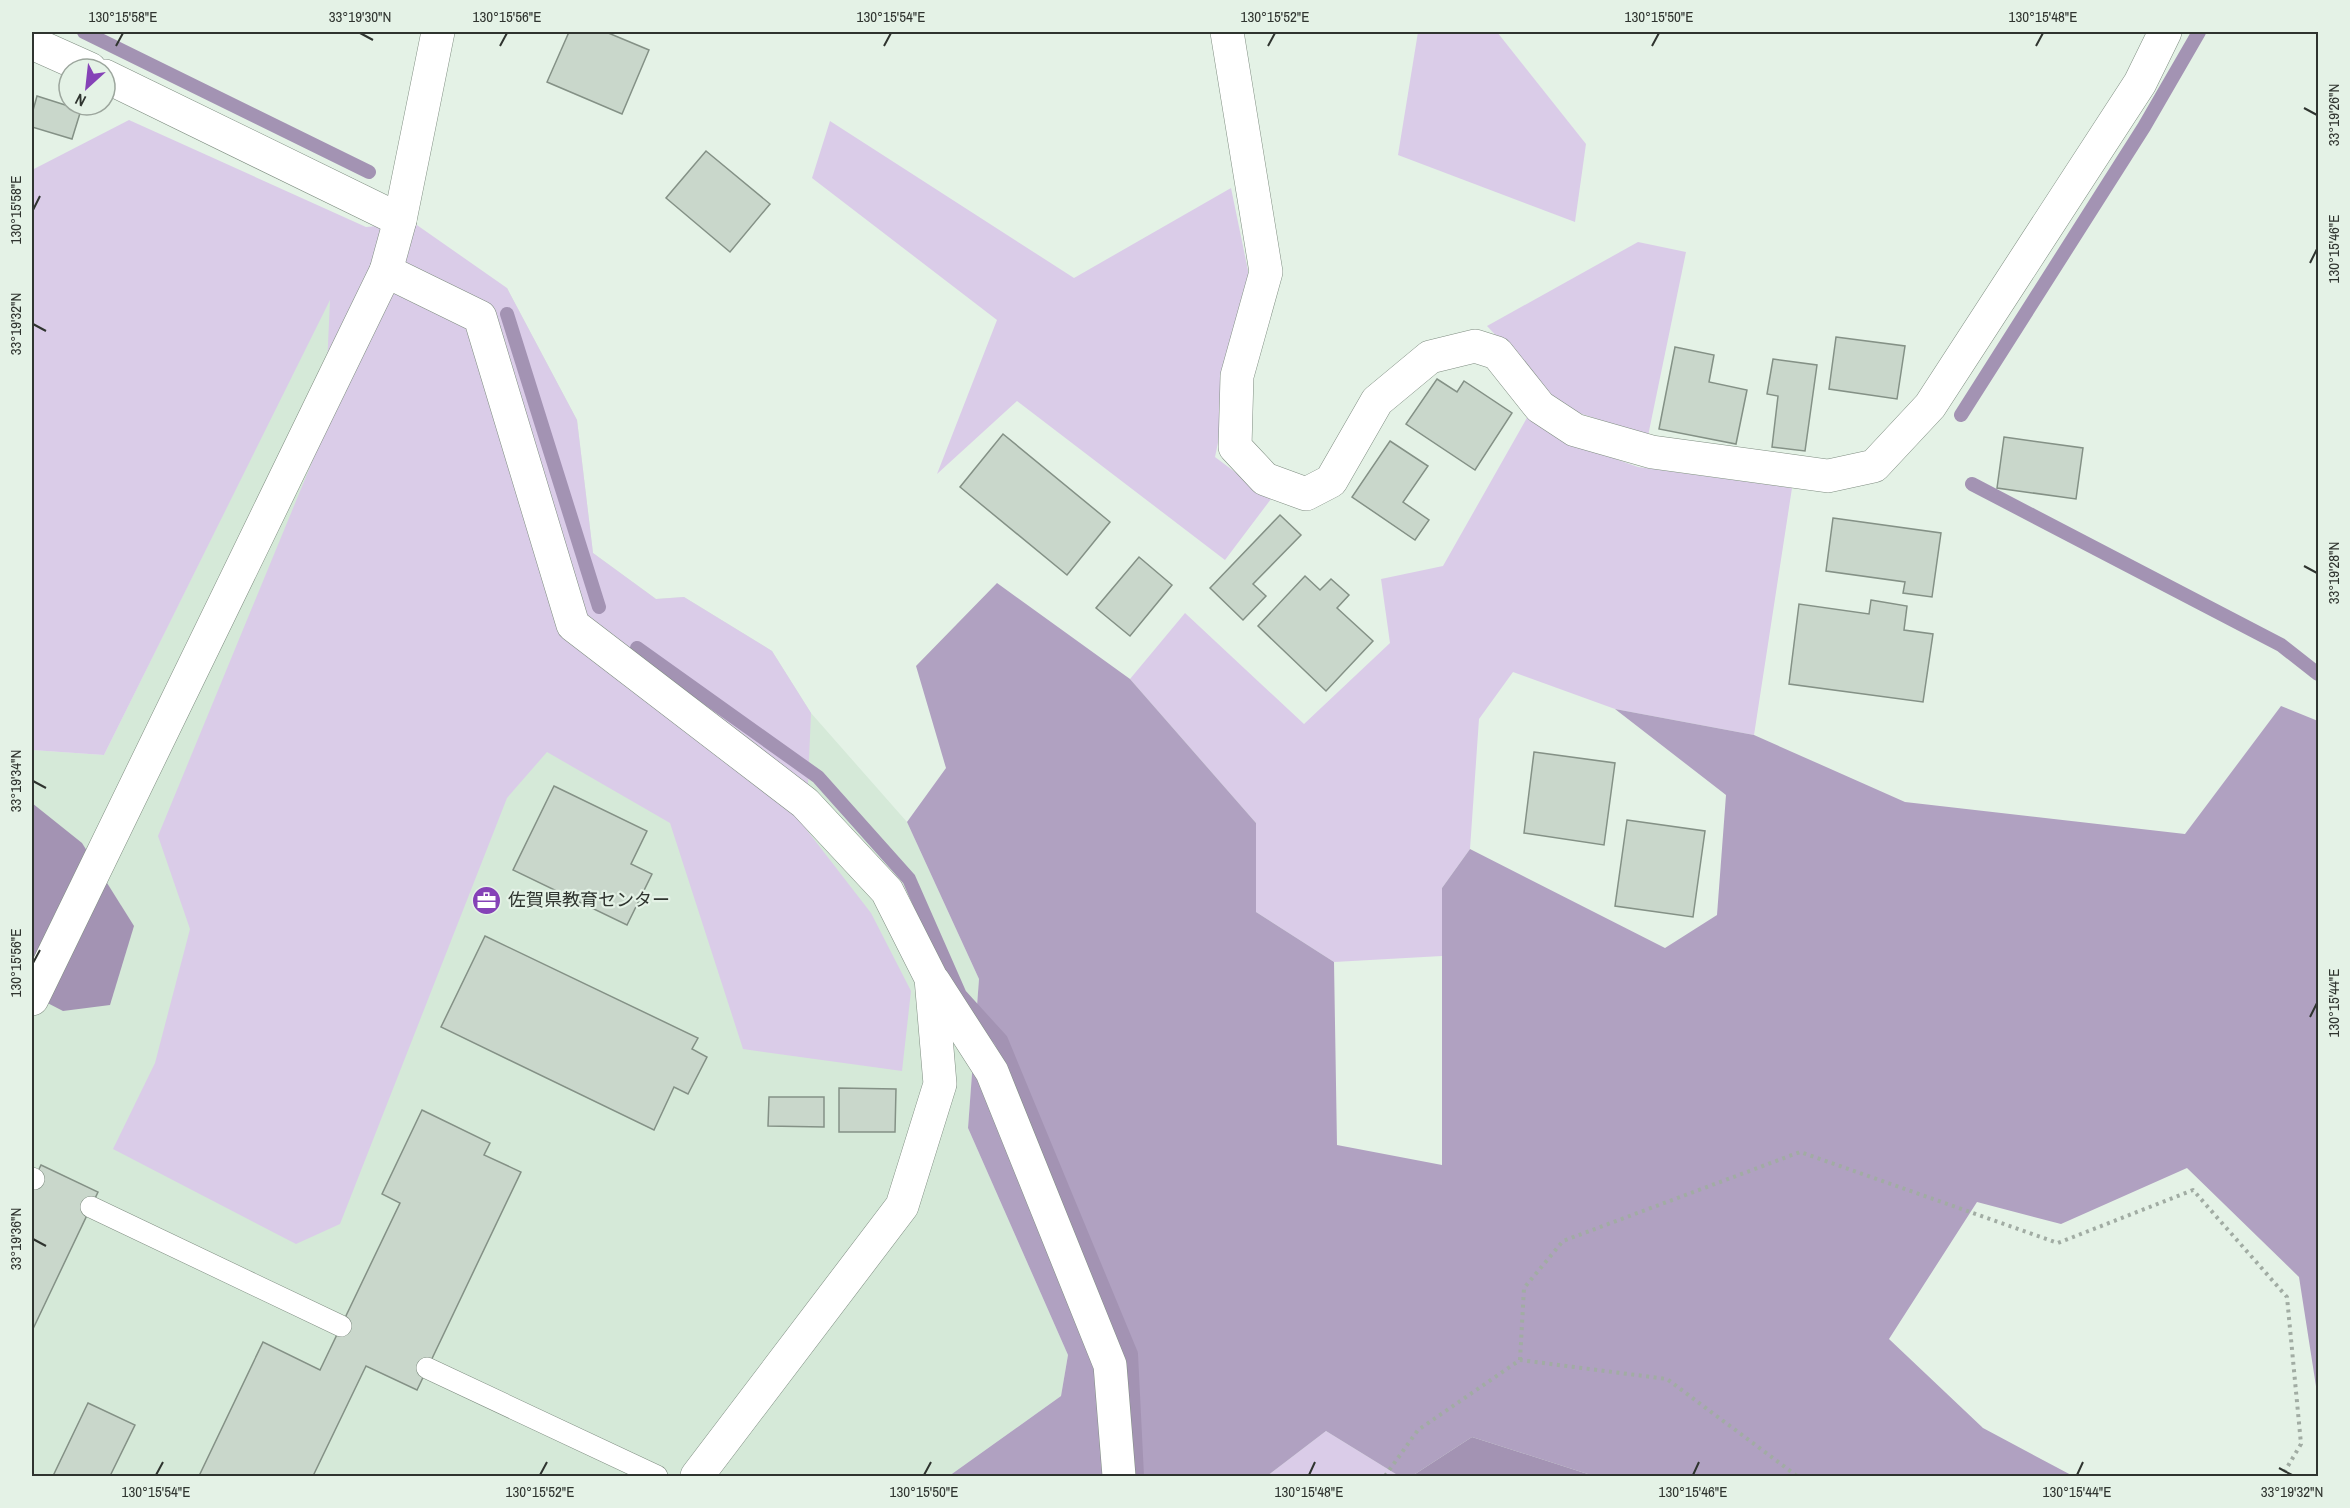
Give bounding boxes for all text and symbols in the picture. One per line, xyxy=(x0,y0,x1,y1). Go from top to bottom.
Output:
text: 130°15'58"E xyxy=(89,6,157,27)
text: 33°19'30"N xyxy=(329,6,391,27)
text: 130°15'56"E xyxy=(473,6,541,27)
text: 130°15'54"E xyxy=(857,6,925,27)
text: 130°15'52"E xyxy=(1241,6,1309,27)
text: 130°15'50"E xyxy=(1625,6,1693,27)
text: 130°15'48"E xyxy=(2009,6,2077,27)
north arrow xyxy=(57,57,117,117)
text: 33°19'26"N xyxy=(2323,84,2344,146)
text: N xyxy=(71,88,89,112)
text: 130°15'58"E xyxy=(5,176,26,244)
text: 130°15'46"E xyxy=(2323,215,2344,283)
text: 33°19'32"N xyxy=(5,293,26,355)
text: 33°19'28"N xyxy=(2323,542,2344,604)
text: 33°19'34"N xyxy=(5,750,26,812)
office icon: 佐賀県教育センター xyxy=(471,884,503,916)
place label: 佐賀県教育センター xyxy=(508,887,670,912)
text: 130°15'56"E xyxy=(5,929,26,997)
text: 130°15'44"E xyxy=(2323,969,2344,1037)
text: 33°19'36"N xyxy=(5,1208,26,1270)
text: 130°15'54"E xyxy=(122,1481,190,1502)
text: 130°15'52"E xyxy=(506,1481,574,1502)
text: 130°15'50"E xyxy=(890,1481,958,1502)
text: 130°15'48"E xyxy=(1275,1481,1343,1502)
text: 130°15'46"E xyxy=(1659,1481,1727,1502)
text: 130°15'44"E xyxy=(2043,1481,2111,1502)
text: 33°19'32"N xyxy=(2261,1481,2323,1502)

